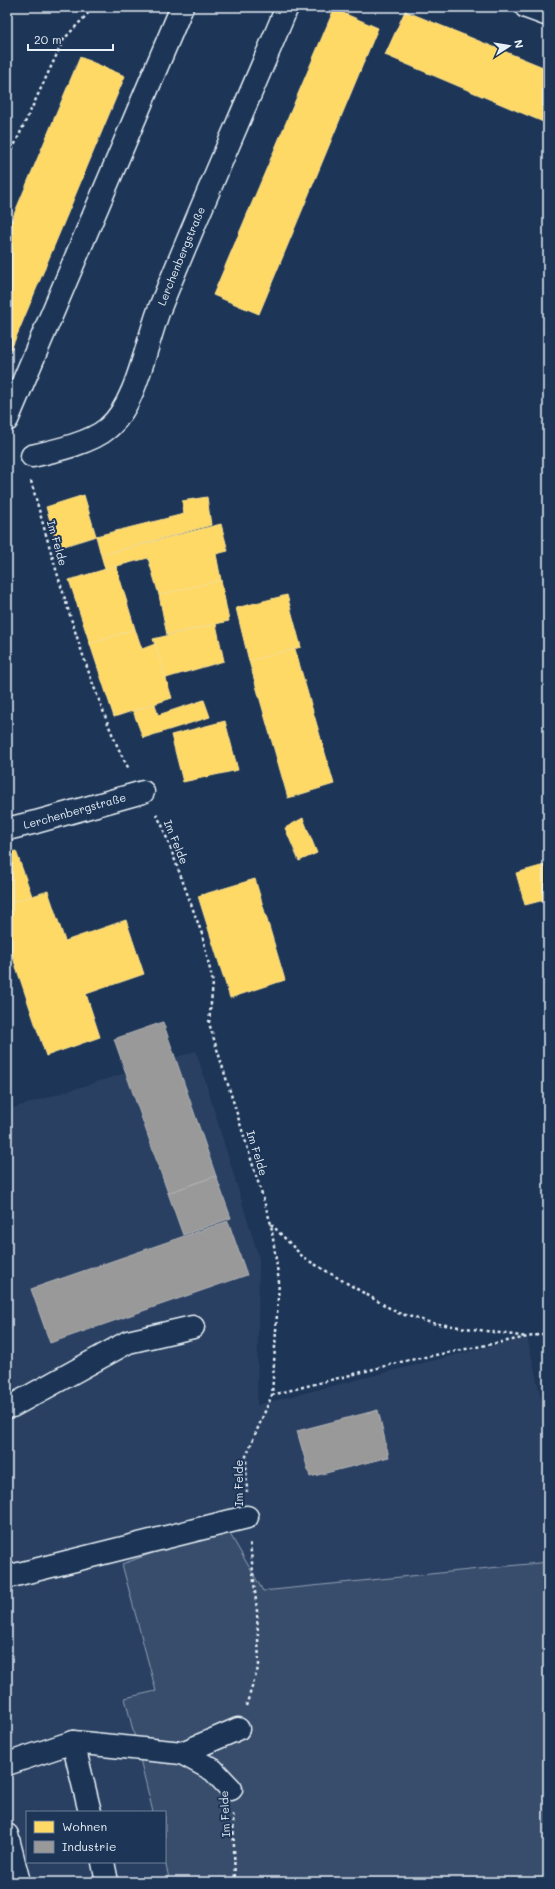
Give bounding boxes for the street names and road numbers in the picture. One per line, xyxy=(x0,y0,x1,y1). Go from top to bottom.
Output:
street label: Lerchenbergstraße xyxy=(154,204,208,308)
street label: Im Felde xyxy=(44,518,71,568)
street label: Lerchenbergstraße xyxy=(22,789,128,832)
street label: Im Felde xyxy=(161,817,192,866)
street label: Im Felde xyxy=(243,1128,272,1178)
street label: Im Felde xyxy=(231,1460,246,1506)
street label: Im Felde xyxy=(216,1790,233,1838)

